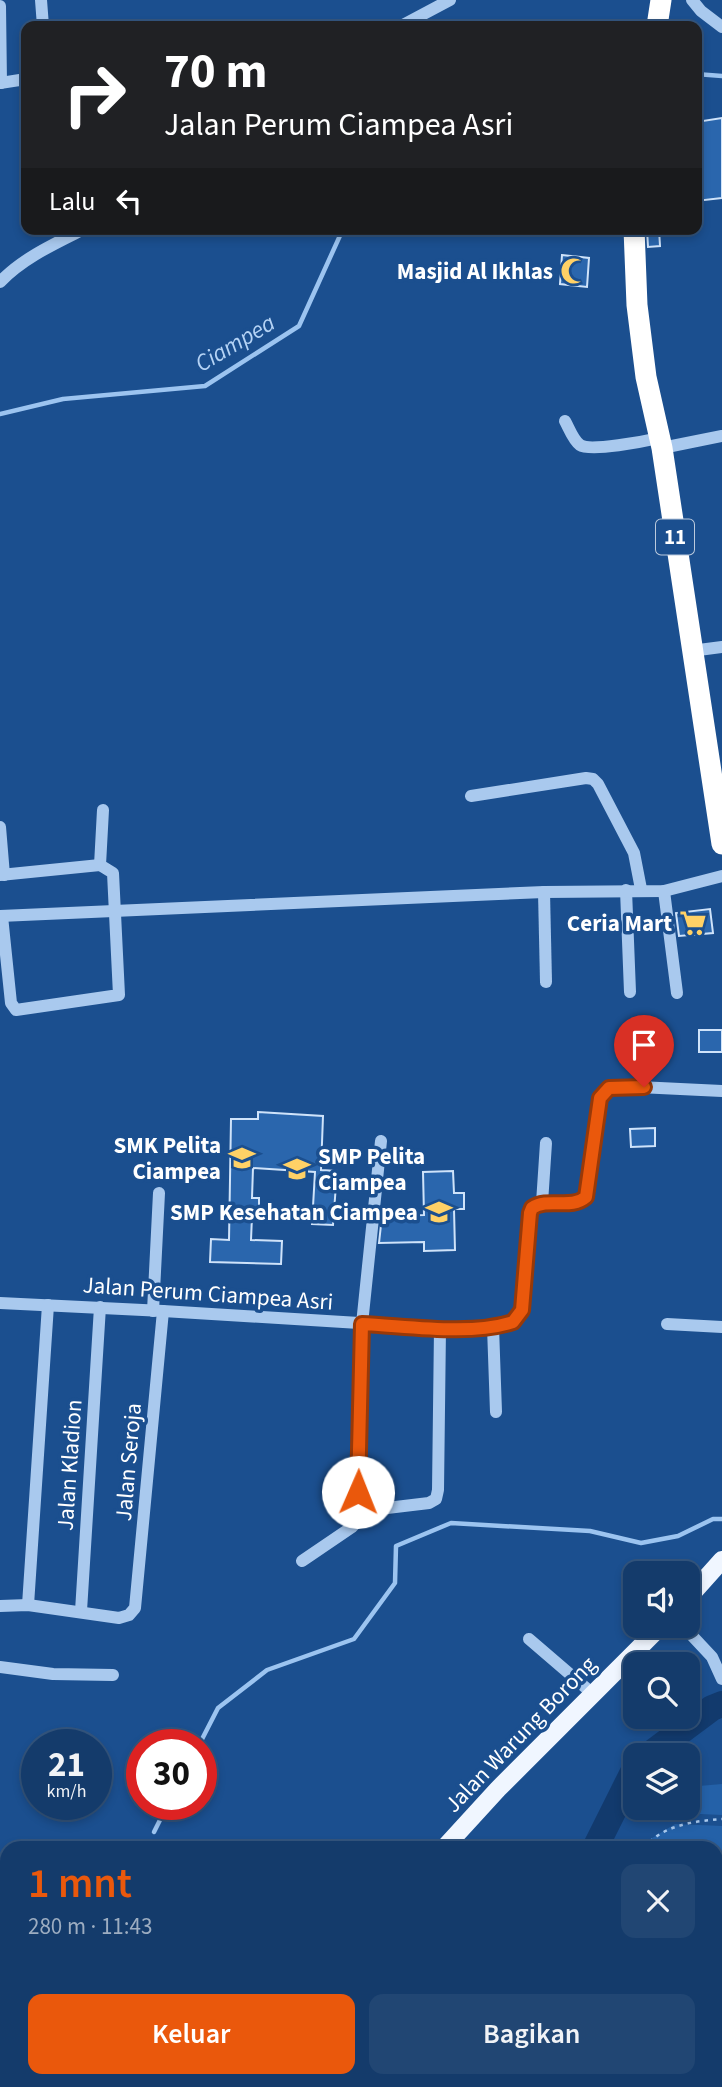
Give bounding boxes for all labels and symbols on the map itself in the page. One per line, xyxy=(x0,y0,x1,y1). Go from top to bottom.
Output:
place label: Masjid Al Ikhlas xyxy=(397,255,553,288)
mosque icon: Masjid Al Ikhlas xyxy=(559,256,589,286)
water label: Ciampea xyxy=(188,306,282,381)
road number: 11 xyxy=(656,520,694,554)
place label: Ceria Mart xyxy=(567,907,672,940)
supermarket icon: Ceria Mart xyxy=(678,908,708,938)
pin xyxy=(614,1015,674,1087)
place label: SMK Pelita Ciampea xyxy=(113,1129,221,1188)
place label: SMP Pelita Ciampea xyxy=(318,1140,425,1199)
school or university icon: SMK Pelita Ciampea xyxy=(227,1143,257,1173)
school or university icon: SMP Pelita Ciampea xyxy=(282,1154,312,1184)
place label: SMP Kesehatan Ciampea xyxy=(170,1196,418,1229)
school or university icon: SMP Kesehatan Ciampea xyxy=(424,1197,454,1227)
street label: Jalan Perum Ciampea Asri xyxy=(82,1268,334,1319)
street label: Jalan Kladion xyxy=(48,1398,91,1532)
street label: Jalan Seroja xyxy=(107,1402,150,1522)
position arrow xyxy=(321,1455,395,1529)
street label: Jalan Warung Borong xyxy=(437,1648,604,1820)
speed limit sign: 30 xyxy=(126,1729,217,1820)

